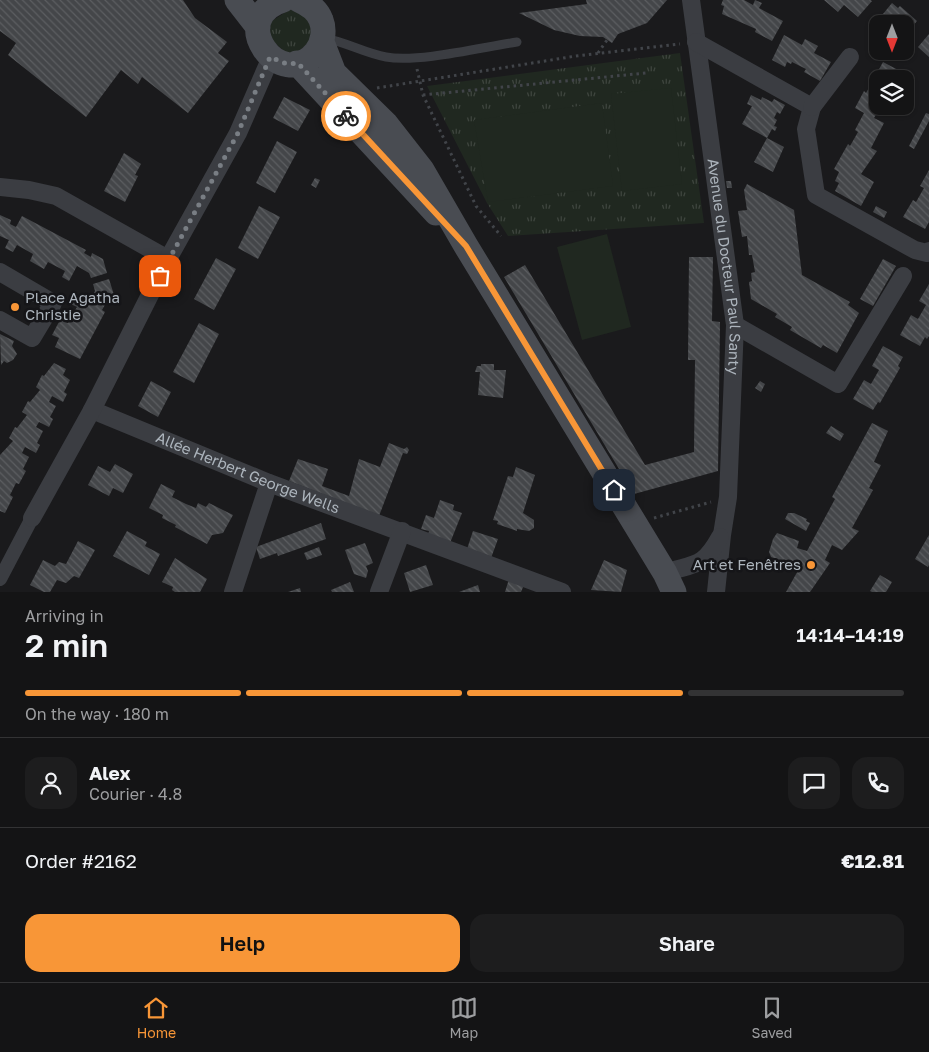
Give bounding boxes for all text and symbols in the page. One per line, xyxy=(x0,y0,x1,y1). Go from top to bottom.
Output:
north arrow xyxy=(869,15,914,60)
map controls xyxy=(869,15,914,115)
button: layers xyxy=(869,70,914,115)
courier xyxy=(321,91,371,141)
icon: bike xyxy=(332,102,360,130)
street label: Avenue du Docteur Paul Santy xyxy=(705,157,745,376)
pin xyxy=(139,255,181,297)
icon: bag xyxy=(146,262,174,290)
place label: Place Agatha Christie xyxy=(25,288,120,323)
marker: Place Agatha Christie xyxy=(9,301,21,313)
street label: Allée Herbert George Wells xyxy=(154,427,342,517)
pin xyxy=(593,469,635,511)
icon: home xyxy=(600,476,628,504)
place label: Art et Fenêtres xyxy=(693,555,801,573)
marker: Art et Fenêtres xyxy=(805,559,817,571)
text: Arriving in xyxy=(25,606,104,626)
text: 14:14–14:19 xyxy=(796,623,904,646)
text: 2 min xyxy=(25,626,108,664)
text: On the way · 180 m xyxy=(25,704,169,724)
button: person xyxy=(25,757,77,809)
button: chat xyxy=(788,757,840,809)
button: phone xyxy=(852,757,904,809)
text: Alex xyxy=(89,761,130,784)
text: Courier · 4.8 xyxy=(89,784,182,804)
text: Order #2162 xyxy=(25,849,137,872)
text: €12.81 xyxy=(841,849,904,872)
button: Help xyxy=(25,914,460,972)
button: Share xyxy=(470,914,904,972)
tab: Home xyxy=(137,994,176,1041)
tab: Map xyxy=(450,994,478,1041)
tab: Saved xyxy=(751,994,792,1041)

